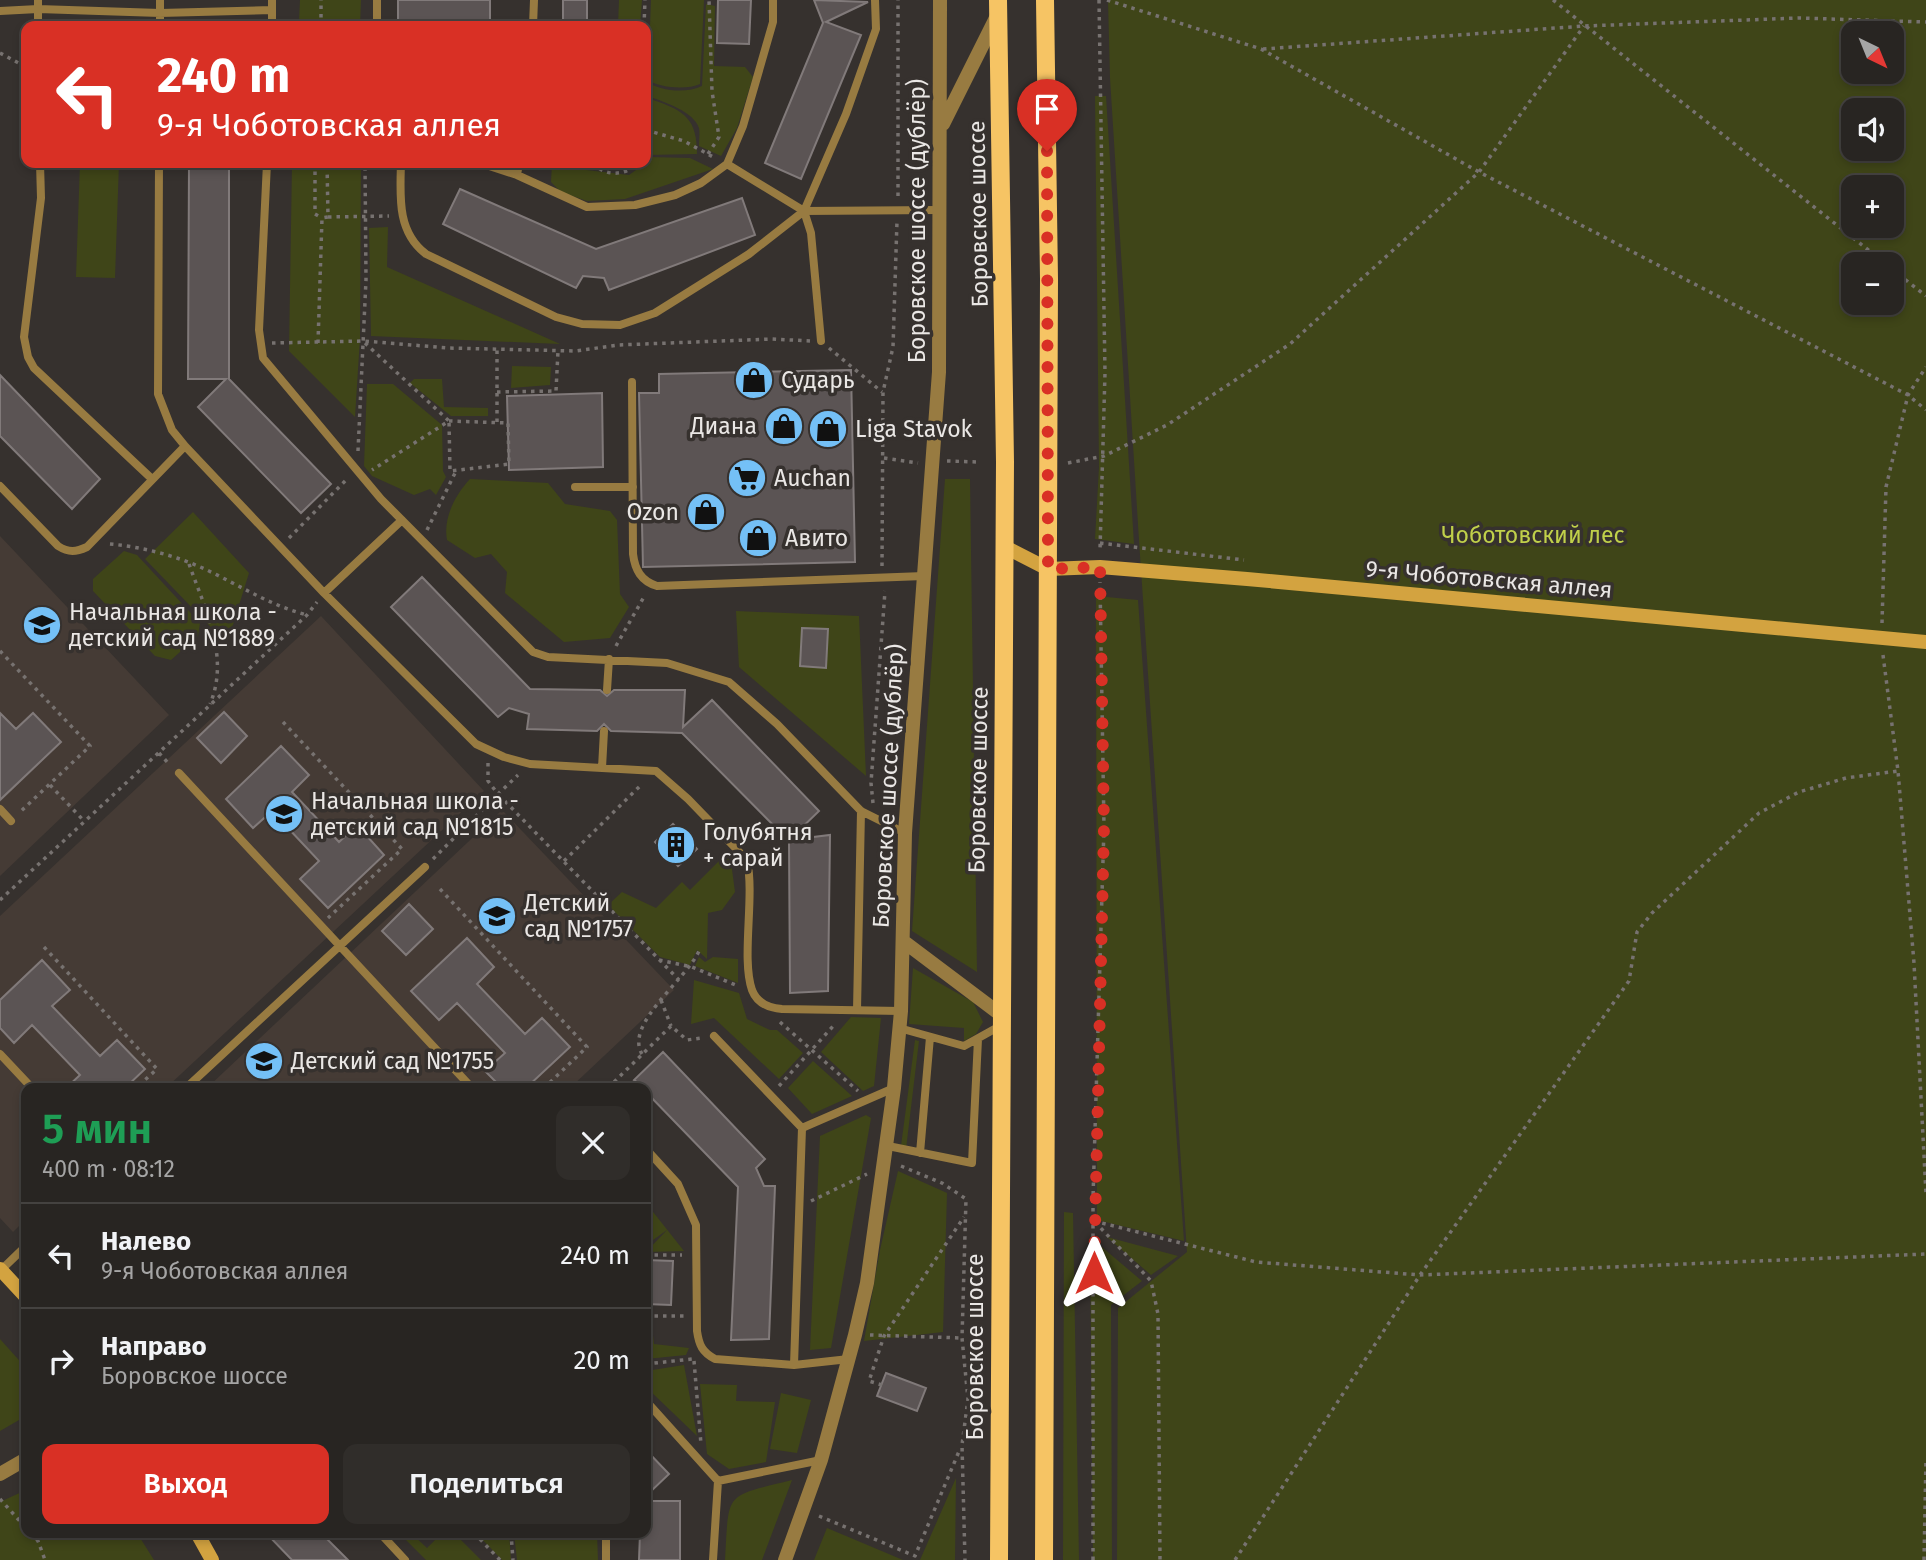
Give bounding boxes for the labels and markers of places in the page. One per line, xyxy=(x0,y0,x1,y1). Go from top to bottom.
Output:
pin xyxy=(1017,79,1077,151)
shop icon: Сударь xyxy=(733,359,775,401)
place label: Сударь xyxy=(781,366,855,394)
shop icon: Диана xyxy=(763,405,805,447)
shop icon: Liga Stavok xyxy=(807,408,849,450)
place label: Диана xyxy=(689,412,757,440)
place label: Liga Stavok xyxy=(855,415,973,443)
supermarket icon: Auchan xyxy=(726,457,768,499)
place label: Auchan xyxy=(774,464,851,492)
shop icon: Ozon xyxy=(685,491,727,533)
place label: Ozon xyxy=(627,498,679,526)
shop icon: Авито xyxy=(737,517,779,559)
place label: Авито xyxy=(785,524,848,552)
place label: Начальная школа - детский сад №1889 xyxy=(69,598,277,652)
school or university icon: Начальная школа - детский сад №1889 xyxy=(21,604,63,646)
place label: Начальная школа - детский сад №1815 xyxy=(311,787,519,841)
school or university icon: Начальная школа - детский сад №1815 xyxy=(263,793,305,835)
place label: Голубятня + сарай xyxy=(703,818,813,872)
building icon: Голубятня + сарай xyxy=(655,824,697,866)
place label: Детский сад №1757 xyxy=(523,889,633,943)
school or university icon: Детский сад №1757 xyxy=(476,895,518,937)
school or university icon: Детский сад №1755 xyxy=(243,1040,285,1082)
place label: Детский сад №1755 xyxy=(290,1047,494,1075)

